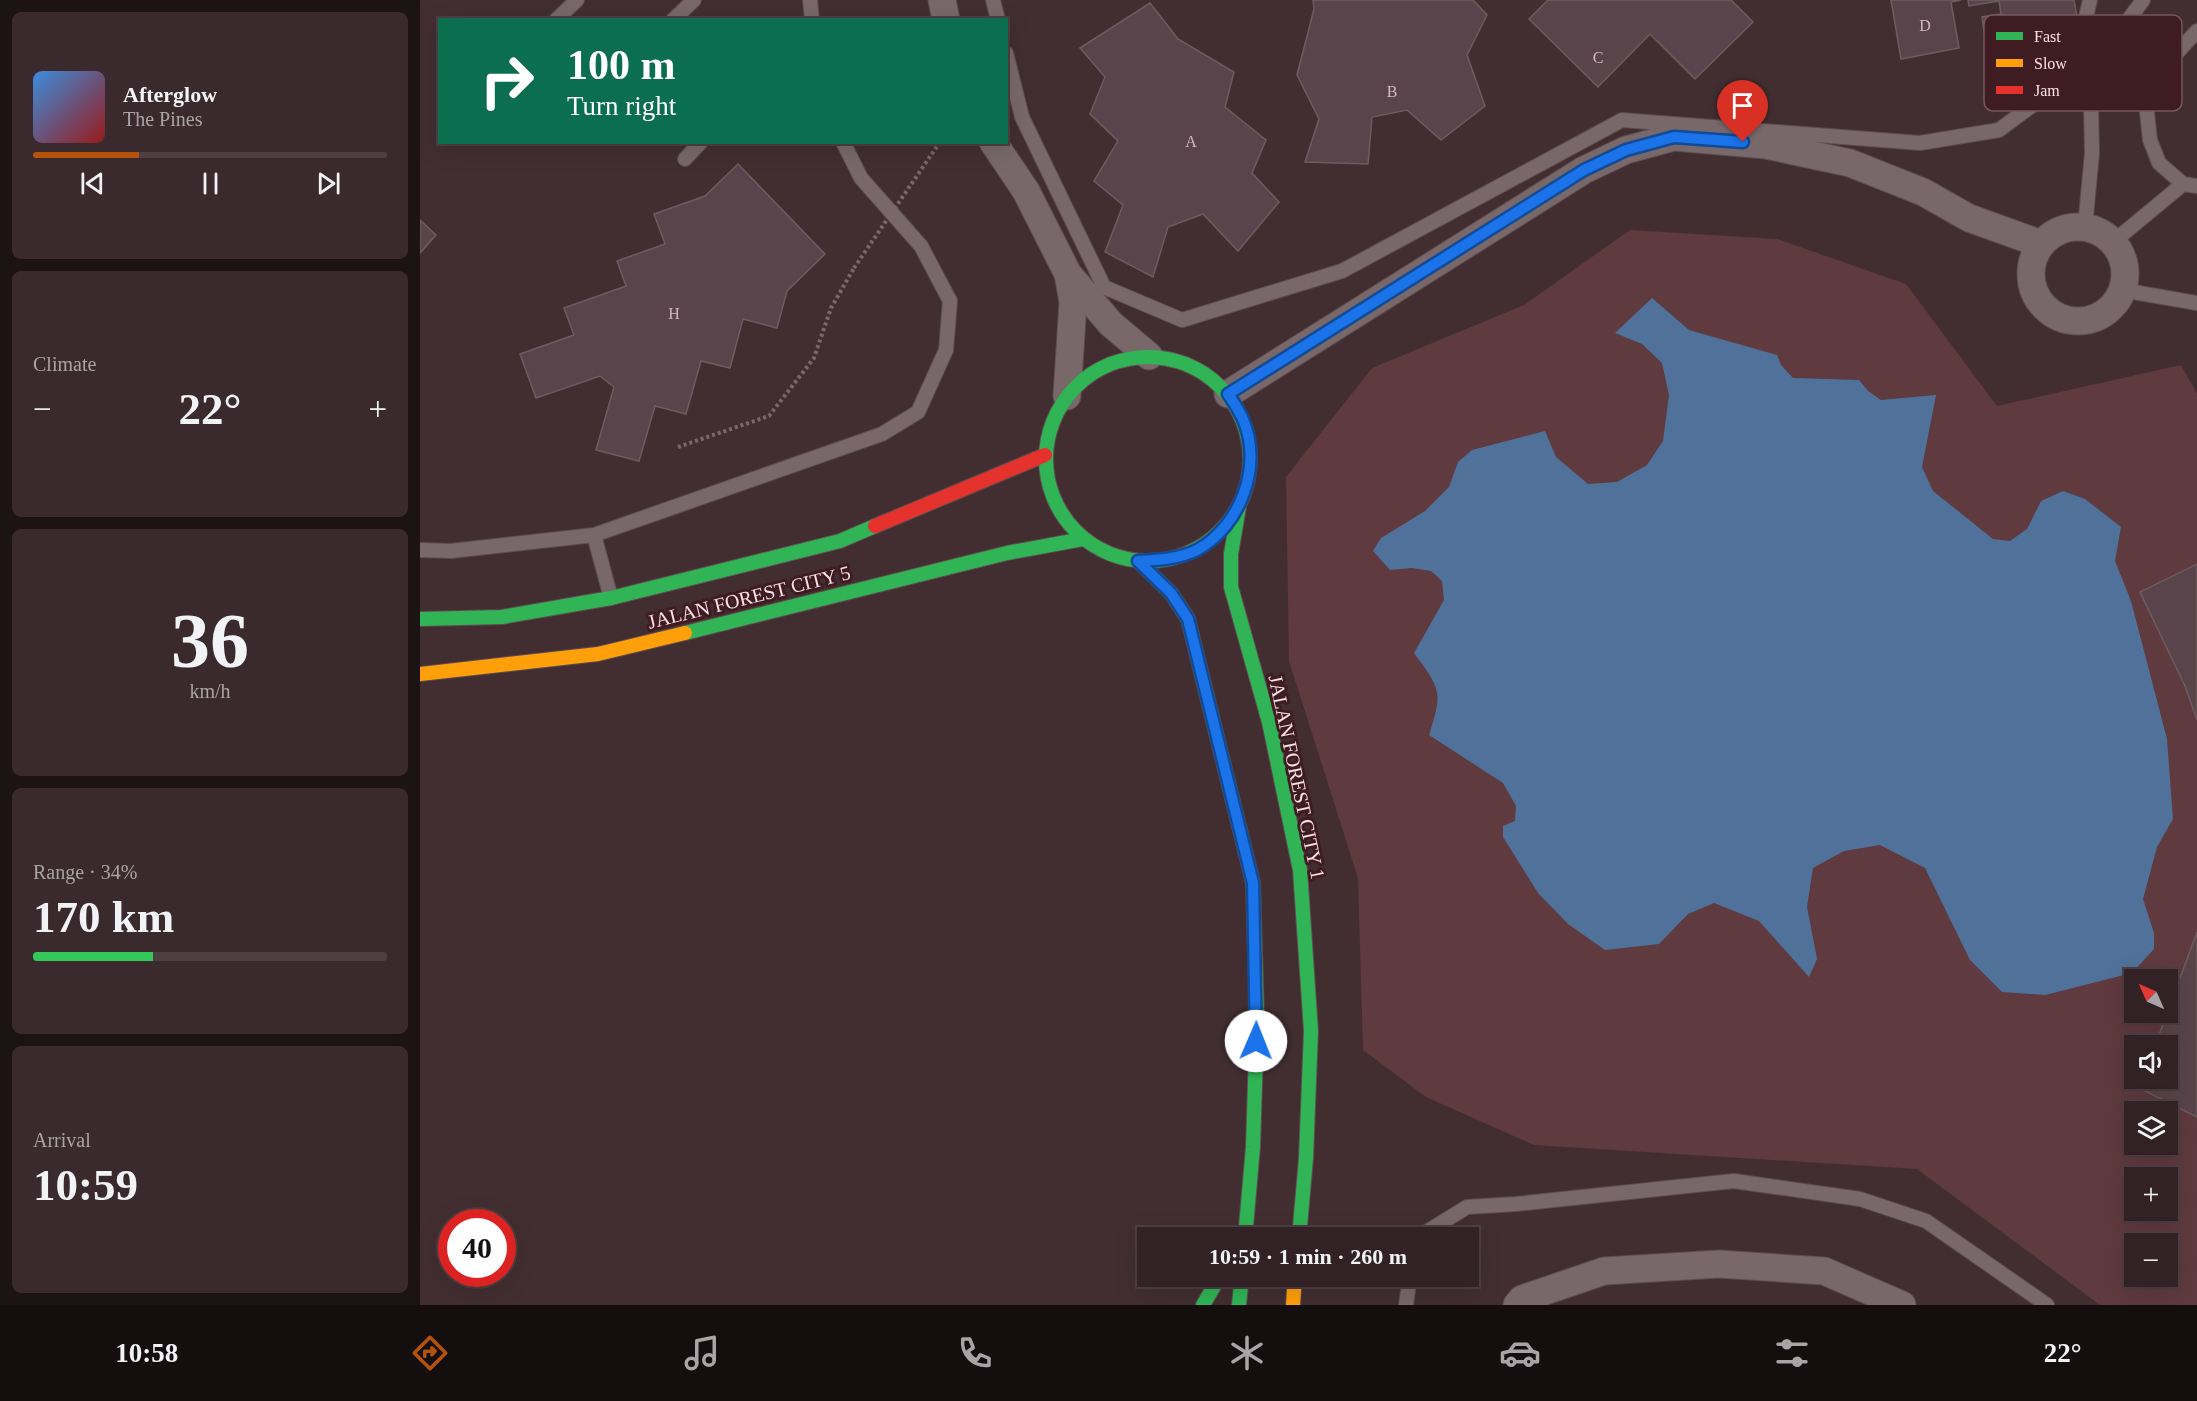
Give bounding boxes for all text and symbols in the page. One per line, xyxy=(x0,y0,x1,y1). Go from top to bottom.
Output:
legend xyxy=(1984,15,2182,111)
house number: D xyxy=(1919,17,1931,34)
text: Fast xyxy=(2034,28,2061,45)
icon: right xyxy=(468,42,546,120)
text: 100 m xyxy=(567,42,676,88)
house number: C xyxy=(1593,49,1603,66)
text: Slow xyxy=(2034,55,2067,72)
pin xyxy=(1717,80,1768,142)
text: Afterglow xyxy=(123,82,217,107)
text: Jam xyxy=(2034,82,2060,99)
house number: B xyxy=(1387,83,1397,100)
icon: arrive xyxy=(1726,89,1759,122)
text: Turn right xyxy=(567,91,676,121)
text: The Pines xyxy=(123,108,202,130)
house number: A xyxy=(1185,133,1197,150)
icon: previous xyxy=(76,167,109,200)
icon: pause xyxy=(194,167,227,200)
icon: next xyxy=(312,167,345,200)
house number: H xyxy=(668,305,680,322)
text: Climate xyxy=(33,353,96,375)
text: 22° xyxy=(179,384,242,434)
text: − xyxy=(33,391,52,427)
text: + xyxy=(368,391,387,427)
street label: JALAN FOREST CITY 5 xyxy=(645,561,853,633)
text: 36 xyxy=(171,597,249,684)
street label: JALAN FOREST CITY 1 xyxy=(1265,673,1329,881)
text: km/h xyxy=(189,680,231,702)
text: Range · 34% xyxy=(33,861,137,883)
text: 170 km xyxy=(33,892,174,942)
north arrow xyxy=(2124,969,2178,1023)
map controls xyxy=(2124,969,2178,1287)
position arrow xyxy=(1224,1009,1288,1073)
button: sound xyxy=(2124,1035,2178,1089)
button: layers xyxy=(2124,1101,2178,1155)
text: Arrival xyxy=(33,1129,91,1151)
text: 10:59 xyxy=(33,1160,138,1210)
button: + xyxy=(2124,1167,2178,1221)
speed limit sign: 40 xyxy=(438,1209,516,1287)
button: − xyxy=(2124,1233,2178,1287)
text: 10:59 · 1 min · 260 m xyxy=(1209,1244,1407,1269)
icon: directions xyxy=(409,1332,451,1374)
icon: music xyxy=(681,1332,723,1374)
icon: phone xyxy=(954,1332,996,1374)
icon: climate xyxy=(1226,1332,1268,1374)
icon: car xyxy=(1499,1332,1541,1374)
icon: filters xyxy=(1771,1332,1813,1374)
text: 10:58 xyxy=(115,1338,178,1368)
text: 22° xyxy=(2044,1338,2082,1368)

